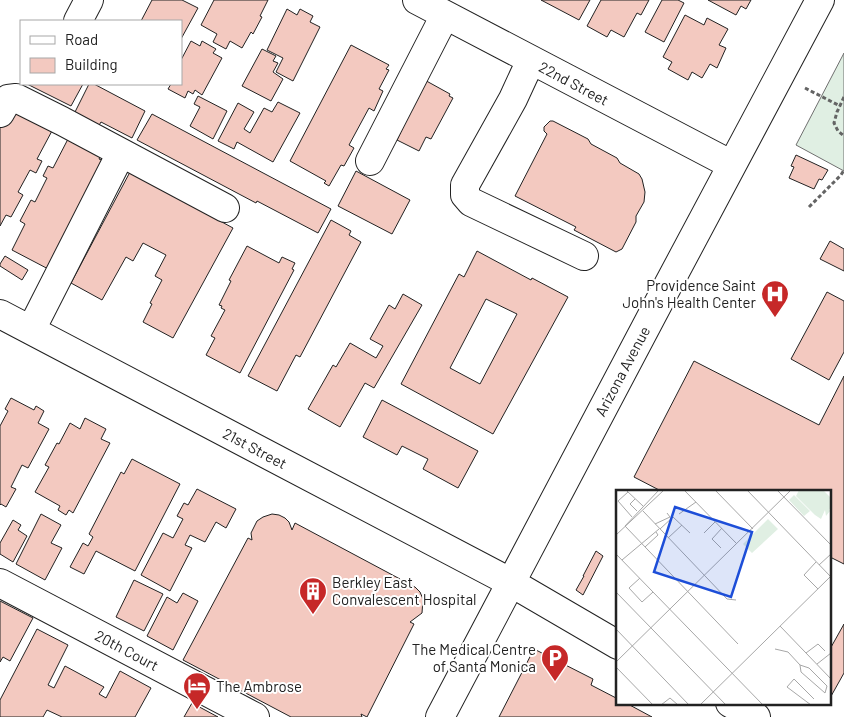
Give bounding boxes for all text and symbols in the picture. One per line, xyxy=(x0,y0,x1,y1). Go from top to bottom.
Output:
legend xyxy=(20,20,182,85)
text: Road xyxy=(65,30,98,48)
text: Building xyxy=(65,55,118,73)
street label: 22nd Street xyxy=(536,57,612,109)
place label: Providence Saint John's Health Center xyxy=(622,276,757,311)
hospital icon: Providence Saint John's Health Center xyxy=(760,279,790,318)
street label: Arizona Avenue xyxy=(591,323,653,419)
street label: 21st Street xyxy=(220,424,290,472)
inset map xyxy=(616,490,832,704)
place label: Berkley East Convalescent Hospital xyxy=(332,573,477,608)
building icon: Berkley East Convalescent Hospital xyxy=(298,576,328,615)
street label: 20th Court xyxy=(92,626,162,674)
place label: The Medical Centre of Santa Monica xyxy=(412,640,536,675)
parking icon: The Medical Centre of Santa Monica xyxy=(540,643,570,682)
hotel icon: The Ambrose xyxy=(182,671,212,710)
place label: The Ambrose xyxy=(216,677,302,695)

